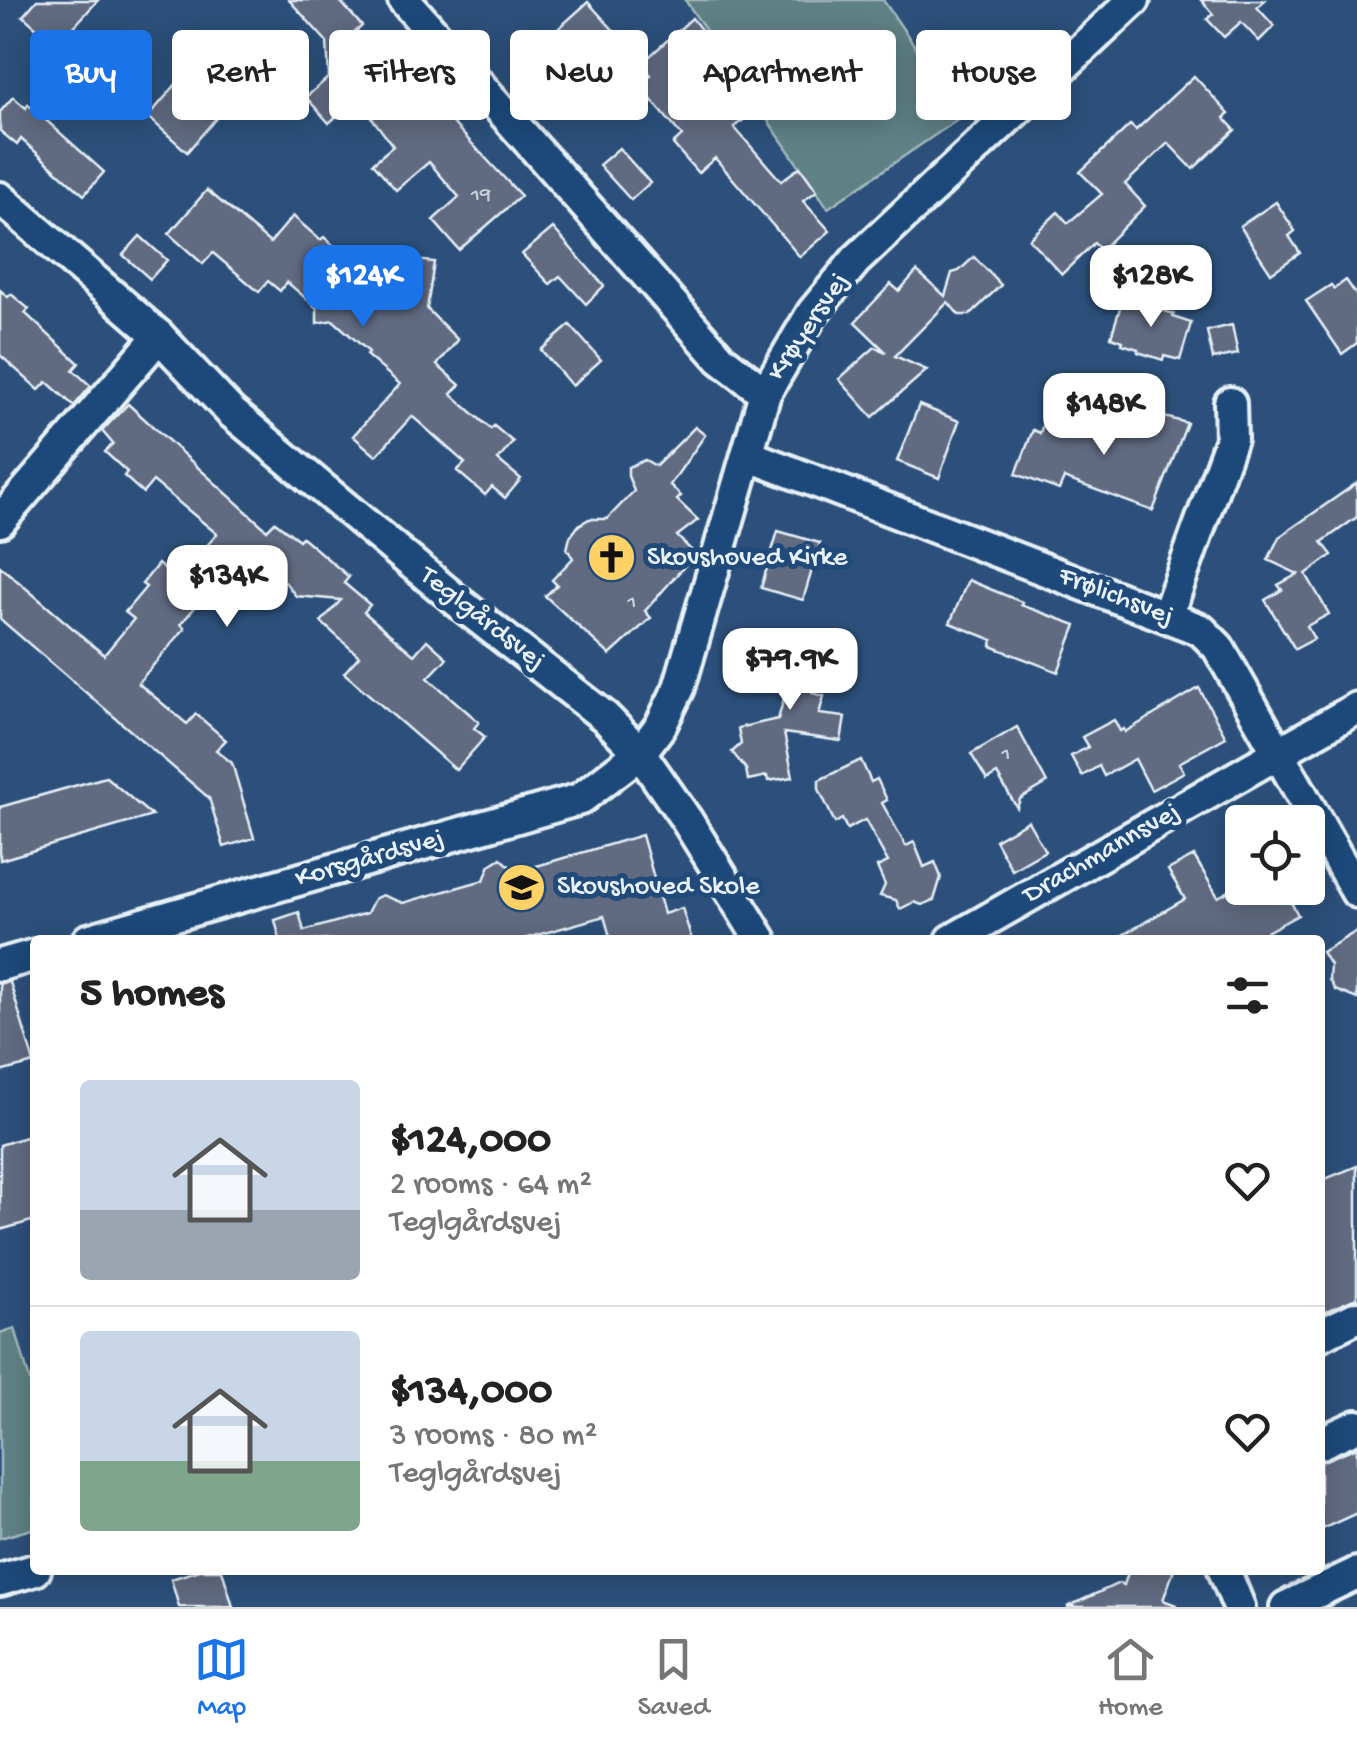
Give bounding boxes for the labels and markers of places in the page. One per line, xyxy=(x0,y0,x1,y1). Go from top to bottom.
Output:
pin: $124K xyxy=(293,245,433,330)
pin: $128K xyxy=(1081,245,1221,330)
pin: $148K xyxy=(1034,373,1174,458)
church icon: Skovshoved Kirke xyxy=(586,532,638,584)
place label: Skovshoved Kirke xyxy=(647,542,848,575)
pin: $134K xyxy=(157,545,297,630)
pin: $79.9K xyxy=(709,628,871,713)
school or university icon: Skovshoved Skole xyxy=(496,861,548,913)
place label: Skovshoved Skole xyxy=(557,871,760,904)

